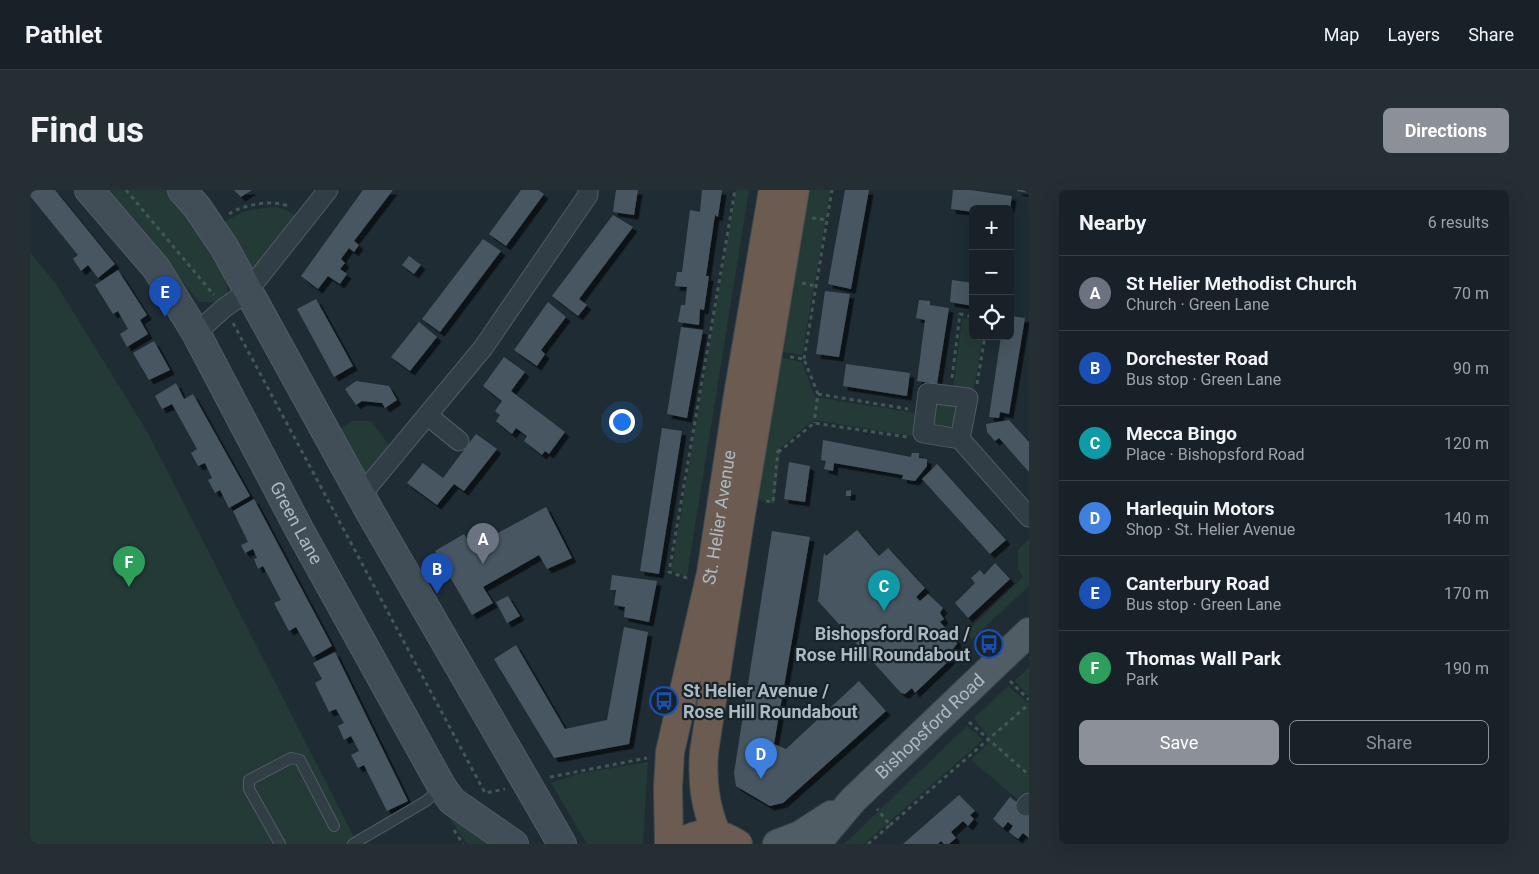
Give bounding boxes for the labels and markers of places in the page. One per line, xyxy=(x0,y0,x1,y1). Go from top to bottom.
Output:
pin: E xyxy=(149,276,181,317)
pin: A xyxy=(467,523,499,564)
pin: F xyxy=(113,546,145,587)
pin: B xyxy=(421,553,453,594)
pin: C xyxy=(868,570,900,611)
place label: Bishopsford Road / Rose Hill Roundabout xyxy=(795,623,970,665)
bus stop icon: Bishopsford Road / Rose Hill Roundabout xyxy=(974,629,1004,659)
place label: St Helier Avenue / Rose Hill Roundabout xyxy=(683,680,858,722)
bus stop icon: St Helier Avenue / Rose Hill Roundabout xyxy=(649,686,679,716)
pin: D xyxy=(745,738,777,779)

